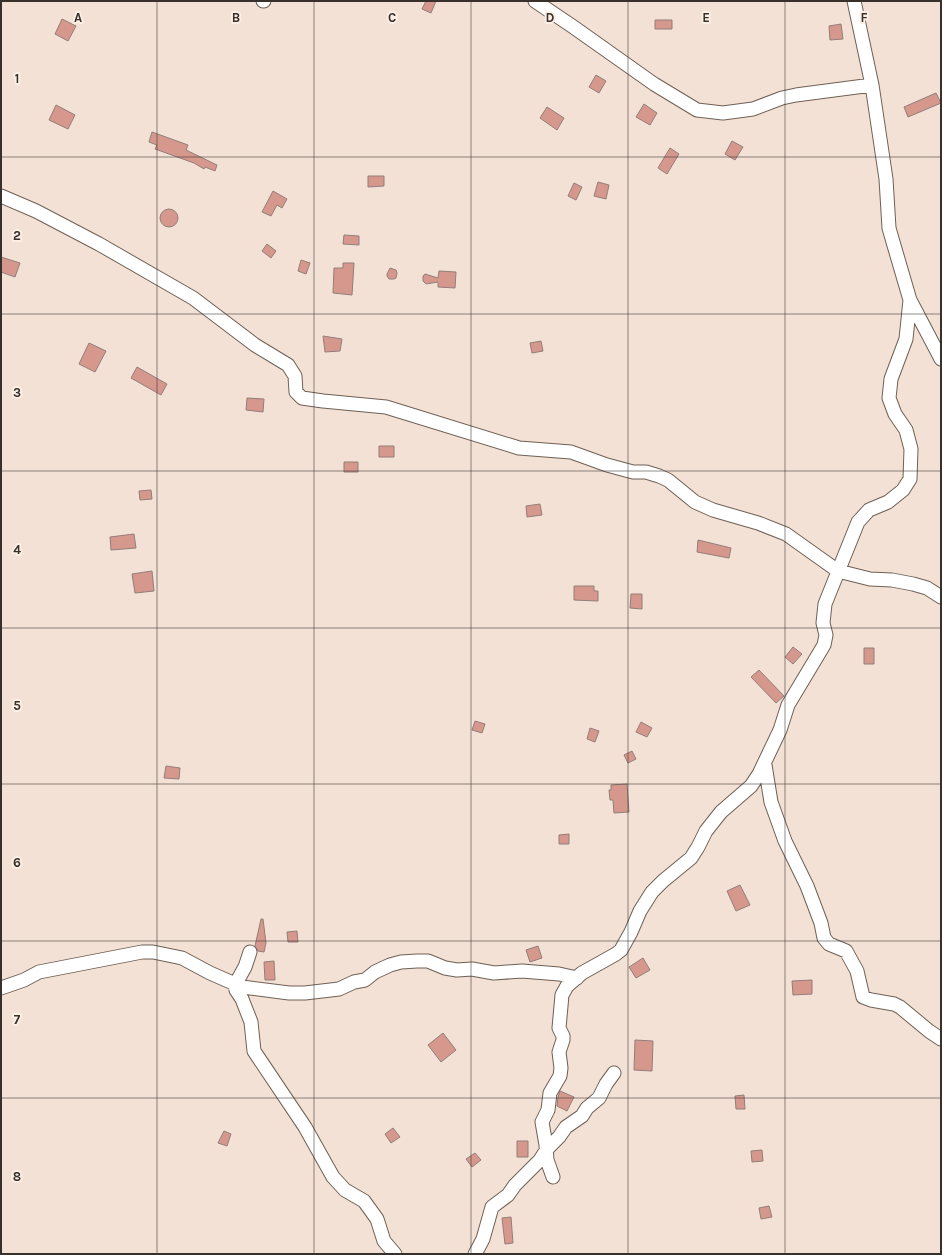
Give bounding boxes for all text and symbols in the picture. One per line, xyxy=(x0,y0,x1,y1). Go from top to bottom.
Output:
text: A xyxy=(74,10,82,25)
text: B xyxy=(232,10,240,25)
text: C xyxy=(388,10,396,25)
text: D xyxy=(546,10,555,25)
text: E xyxy=(702,10,710,25)
text: F xyxy=(860,10,868,25)
text: 1 xyxy=(15,71,19,86)
text: 2 xyxy=(13,228,21,243)
text: 3 xyxy=(13,385,21,400)
text: 4 xyxy=(13,542,21,557)
text: 5 xyxy=(13,698,21,713)
text: 6 xyxy=(13,855,21,870)
text: 7 xyxy=(14,1012,21,1027)
text: 8 xyxy=(13,1169,21,1184)

